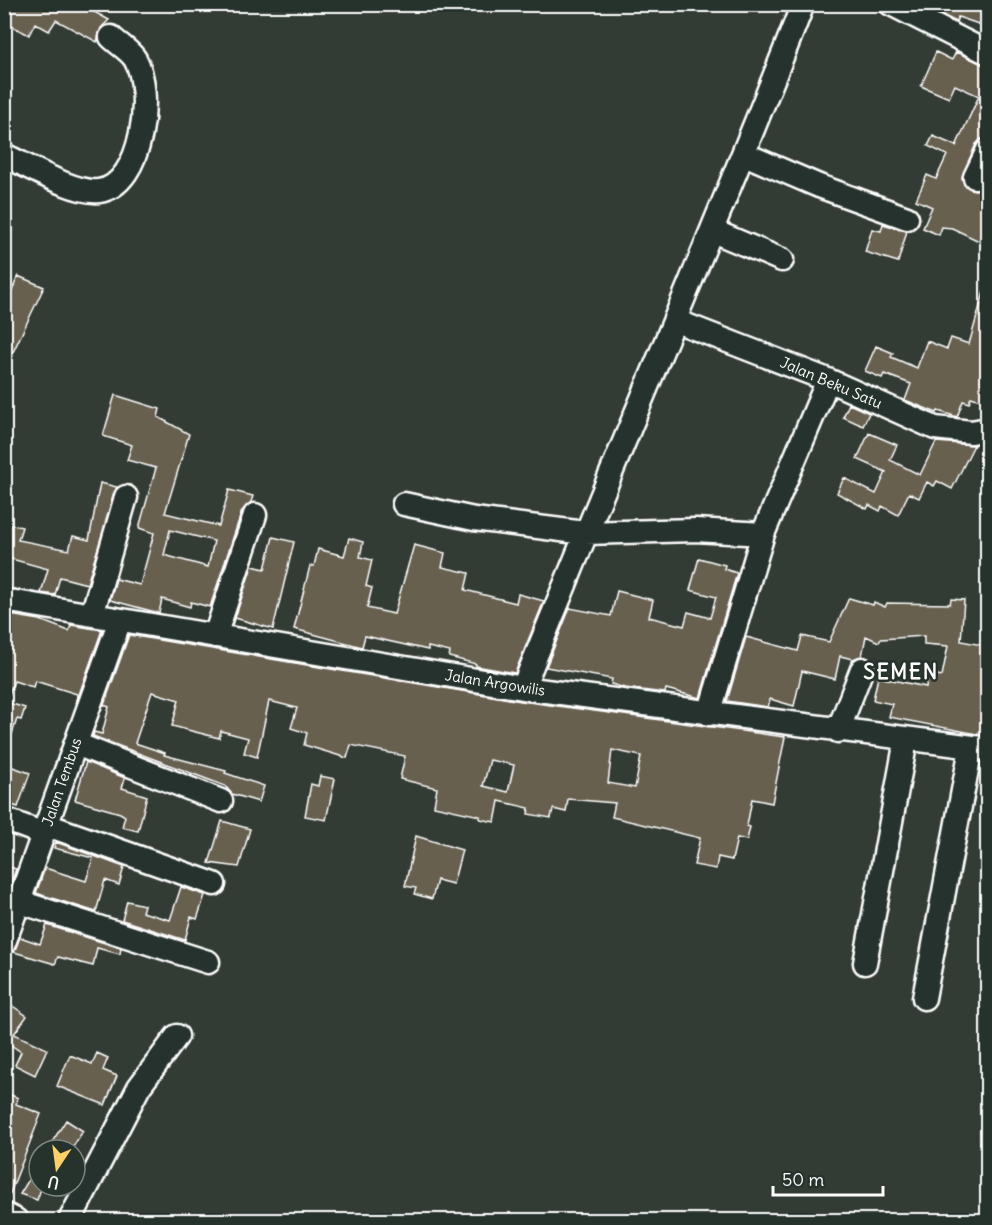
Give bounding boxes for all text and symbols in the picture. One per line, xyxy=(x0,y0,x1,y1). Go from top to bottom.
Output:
street label: Jalan Beku Satu xyxy=(777,353,885,413)
district label: SEMEN xyxy=(863,658,939,685)
street label: Jalan Argowilis xyxy=(444,665,547,700)
street label: Jalan Tembus xyxy=(38,735,86,829)
north arrow xyxy=(27,1138,87,1198)
scale bar xyxy=(773,1159,882,1197)
text: 50 m xyxy=(782,1168,824,1191)
text: U xyxy=(46,1172,61,1194)

